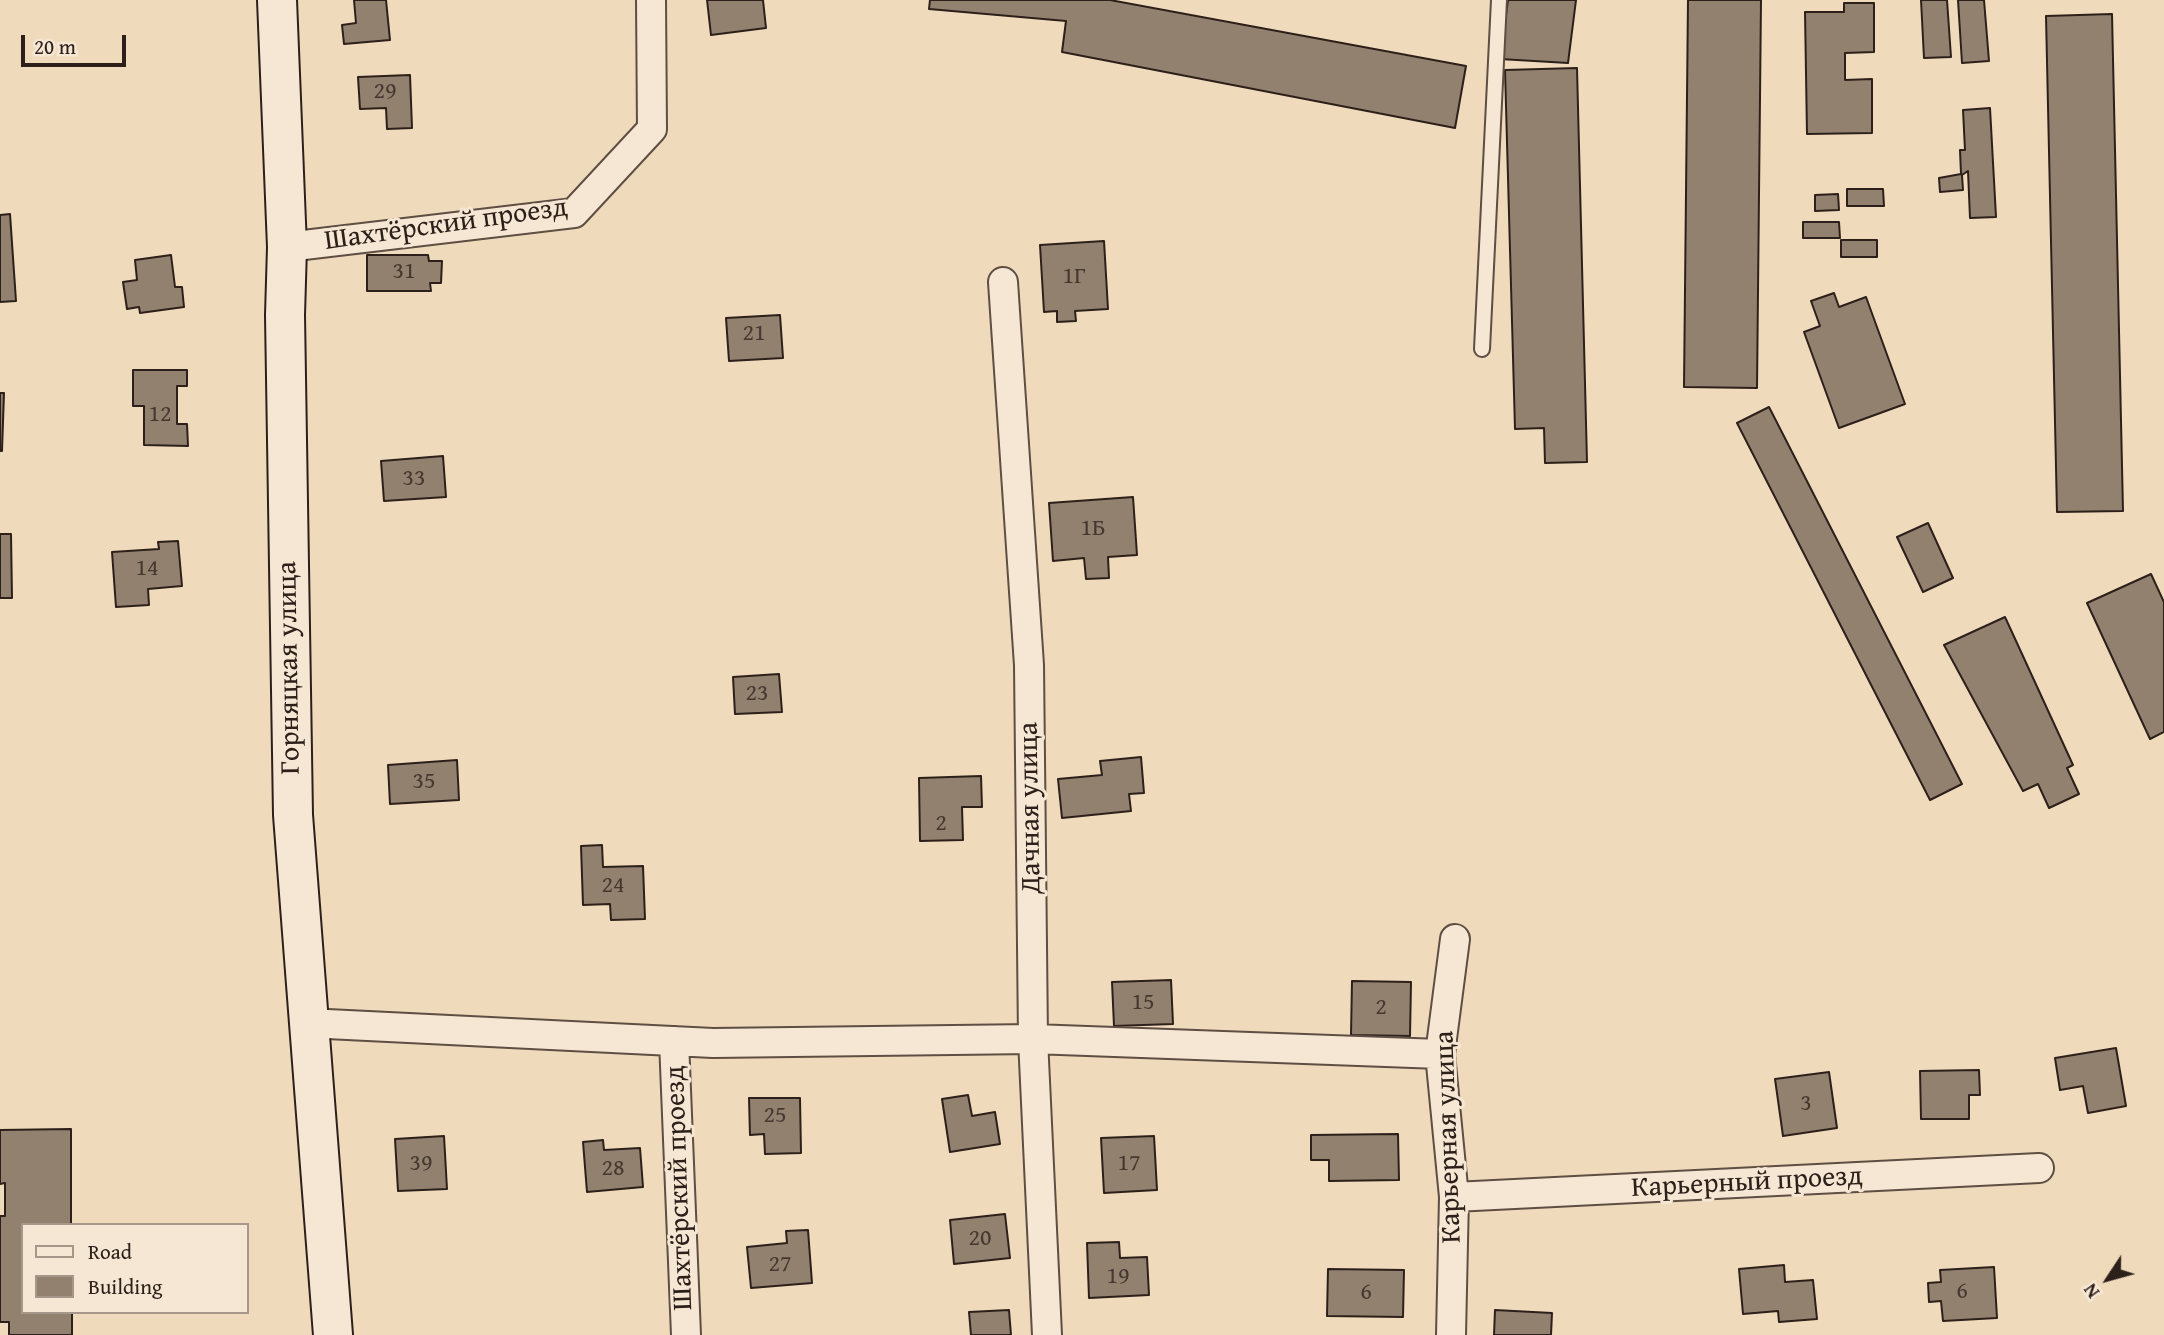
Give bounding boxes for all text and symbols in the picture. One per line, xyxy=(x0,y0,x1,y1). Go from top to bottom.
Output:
scale bar xyxy=(24,21,130,65)
text: 20 m xyxy=(34,31,76,62)
house number: 29 xyxy=(373,78,397,106)
street label: Шахтёрский проезд xyxy=(322,191,570,259)
house number: 31 xyxy=(392,258,416,286)
house number: 1Г xyxy=(1062,263,1086,291)
house number: 21 xyxy=(742,320,766,348)
house number: 12 xyxy=(148,401,172,429)
house number: 33 xyxy=(402,465,426,493)
house number: 1Б xyxy=(1080,515,1106,543)
house number: 14 xyxy=(135,555,159,583)
street label: Горняцкая улица xyxy=(271,561,309,775)
house number: 23 xyxy=(745,680,769,708)
street label: Дачная улица xyxy=(1013,722,1049,894)
house number: 35 xyxy=(412,768,436,796)
house number: 2 xyxy=(935,810,947,838)
house number: 24 xyxy=(601,872,625,900)
house number: 15 xyxy=(1131,989,1155,1017)
house number: 2 xyxy=(1375,994,1387,1022)
street label: Карьерная улица xyxy=(1429,1030,1469,1244)
street label: Шахтёрский проезд xyxy=(659,1065,701,1311)
house number: 3 xyxy=(1800,1090,1812,1118)
house number: 25 xyxy=(763,1102,787,1130)
house number: 39 xyxy=(409,1150,433,1178)
house number: 17 xyxy=(1117,1150,1141,1178)
house number: 28 xyxy=(601,1155,625,1183)
street label: Карьерный проезд xyxy=(1631,1160,1863,1206)
legend xyxy=(21,1223,248,1314)
house number: 20 xyxy=(968,1225,992,1253)
text: Road xyxy=(88,1236,132,1267)
north arrow xyxy=(2073,1244,2143,1314)
house number: 27 xyxy=(768,1251,792,1279)
house number: 19 xyxy=(1106,1263,1130,1291)
text: Building xyxy=(88,1271,162,1302)
house number: 6 xyxy=(1956,1278,1968,1306)
text: N xyxy=(2076,1278,2106,1305)
house number: 6 xyxy=(1360,1279,1372,1307)

